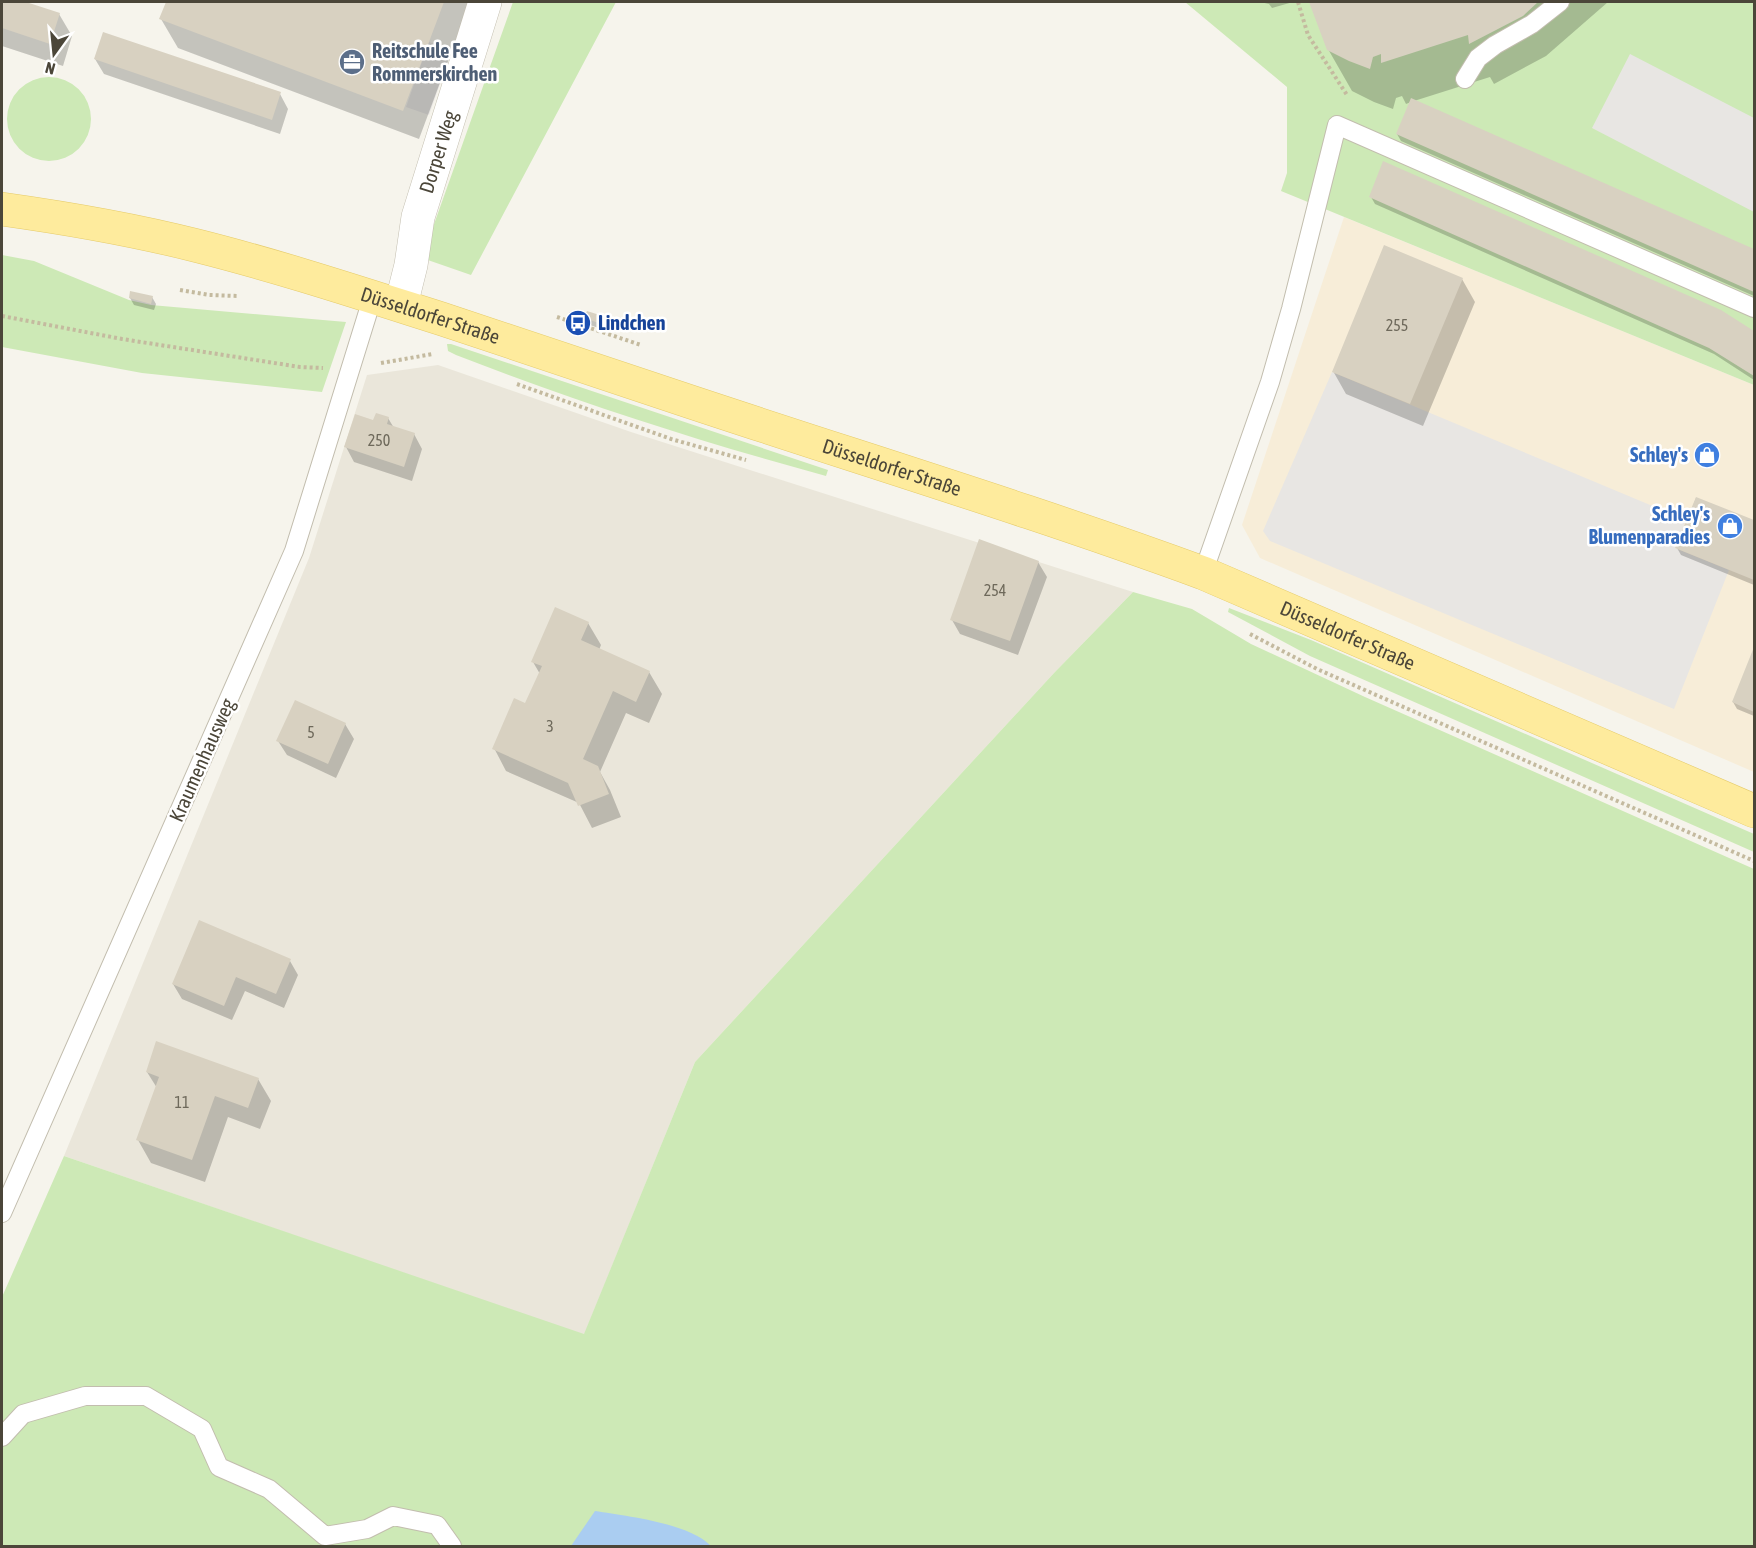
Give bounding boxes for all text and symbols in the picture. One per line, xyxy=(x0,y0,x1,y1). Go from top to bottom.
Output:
north arrow xyxy=(24,24,84,84)
place label: Reitschule Fee Rommerskirchen xyxy=(372,39,497,85)
office icon: Reitschule Fee Rommerskirchen xyxy=(337,47,367,77)
text: N xyxy=(43,59,57,78)
street label: Dorper Weg xyxy=(414,107,462,196)
street label: Düsseldorfer Straße xyxy=(358,282,503,348)
bus stop icon: Lindchen xyxy=(563,308,593,338)
place label: Lindchen xyxy=(598,311,665,334)
house number: 255 xyxy=(1386,316,1408,334)
house number: 250 xyxy=(368,431,390,449)
street label: Düsseldorfer Straße xyxy=(820,434,964,500)
shop icon: Schley's xyxy=(1692,440,1722,470)
place label: Schley's xyxy=(1630,443,1688,466)
place label: Schley's Blumenparadies xyxy=(1589,502,1710,548)
shop icon: Schley's Blumenparadies xyxy=(1715,511,1745,541)
house number: 254 xyxy=(984,581,1006,599)
street label: Düsseldorfer Straße xyxy=(1277,596,1419,674)
street label: Kraumenhausweg xyxy=(164,694,239,825)
house number: 3 xyxy=(546,717,554,735)
house number: 5 xyxy=(307,723,315,741)
house number: 11 xyxy=(174,1093,190,1111)

